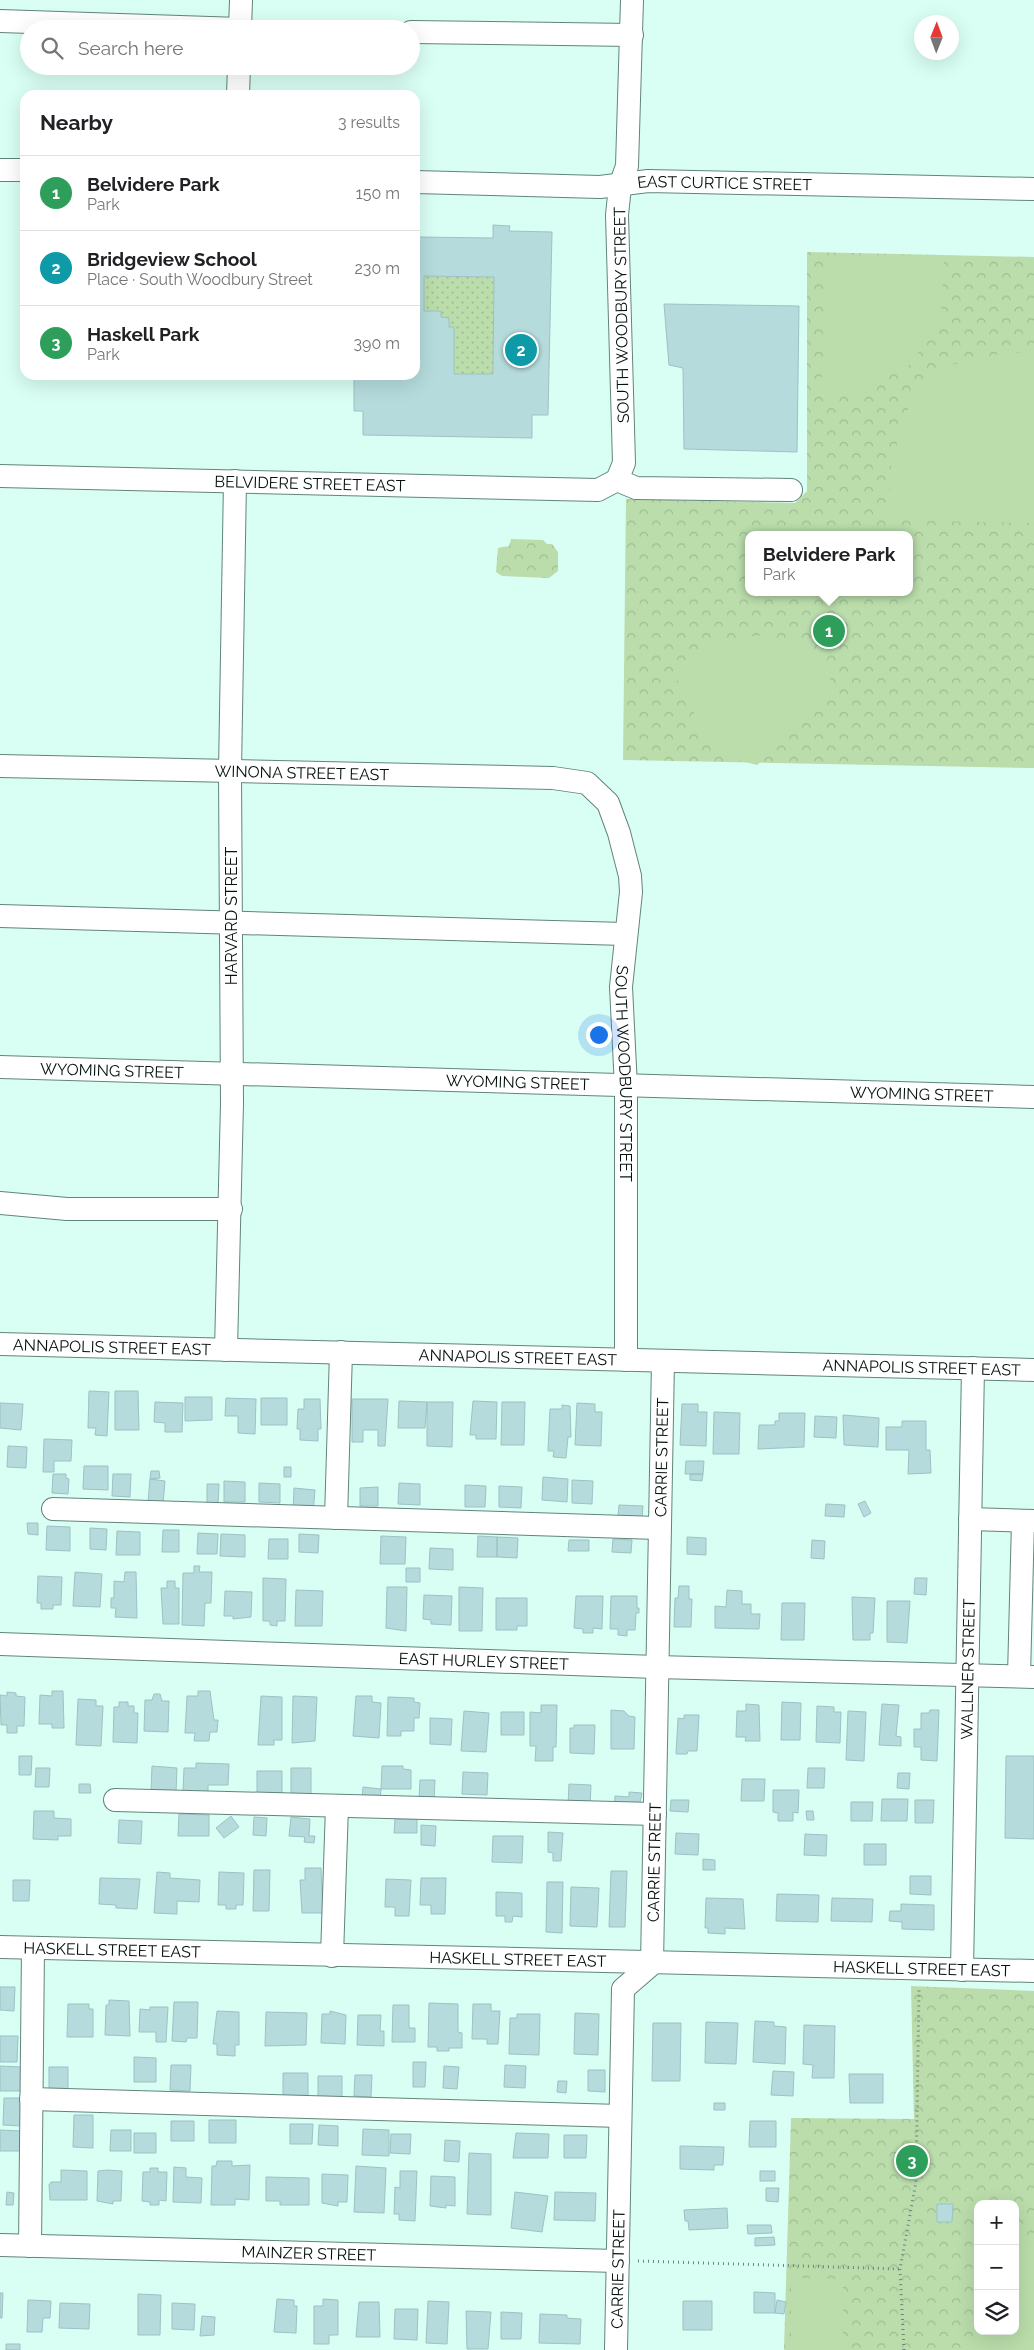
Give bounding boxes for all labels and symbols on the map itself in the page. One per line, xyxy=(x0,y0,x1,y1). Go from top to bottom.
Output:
north arrow xyxy=(914,15,959,60)
street label: EAST CURTICE STREET xyxy=(636,172,812,194)
street label: SOUTH WOODBURY STREET xyxy=(610,206,633,423)
pin: 2 xyxy=(505,331,537,369)
street label: BELVIDERE STREET EAST xyxy=(214,472,406,495)
pin: 1 xyxy=(813,612,845,650)
street label: WINONA STREET EAST xyxy=(214,762,390,784)
street label: HARVARD STREET xyxy=(222,846,241,985)
street label: SOUTH WOODBURY STREET xyxy=(611,964,635,1182)
your location xyxy=(586,1022,612,1048)
street label: WYOMING STREET xyxy=(40,1059,184,1082)
street label: WYOMING STREET xyxy=(446,1071,590,1094)
street label: WYOMING STREET xyxy=(850,1083,994,1106)
street label: ANNAPOLIS STREET EAST xyxy=(13,1335,211,1359)
street label: ANNAPOLIS STREET EAST xyxy=(419,1346,617,1370)
street label: ANNAPOLIS STREET EAST xyxy=(822,1356,1021,1380)
street label: CARRIE STREET xyxy=(651,1397,672,1517)
street label: WALLNER STREET xyxy=(957,1598,979,1740)
street label: EAST HURLEY STREET xyxy=(398,1649,569,1674)
street label: CARRIE STREET xyxy=(644,1802,665,1922)
street label: HASKELL STREET EAST xyxy=(23,1939,201,1962)
street label: HASKELL STREET EAST xyxy=(429,1948,607,1971)
street label: HASKELL STREET EAST xyxy=(833,1957,1011,1980)
pin: 3 xyxy=(896,2142,928,2180)
street label: CARRIE STREET xyxy=(607,2209,629,2329)
street label: MAINZER STREET xyxy=(241,2242,377,2265)

